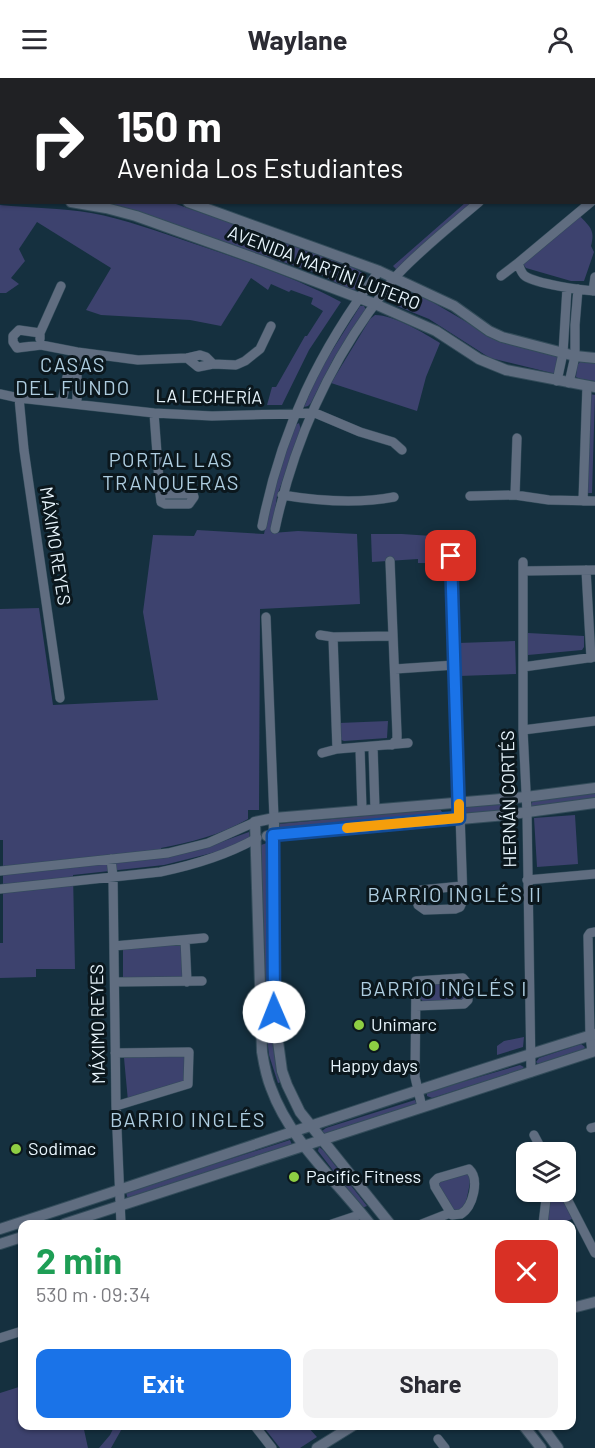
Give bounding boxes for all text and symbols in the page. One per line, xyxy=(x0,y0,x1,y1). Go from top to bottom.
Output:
icon: menu xyxy=(18,23,51,56)
text: Waylane xyxy=(248,23,347,55)
icon: person xyxy=(544,23,577,56)
text: 150 m xyxy=(117,100,222,150)
icon: right xyxy=(18,102,96,180)
text: Avenida Los Estudiantes xyxy=(117,151,403,183)
street label: AVENIDA MARTÍN LUTERO xyxy=(225,220,424,314)
district label: CASAS DEL FUNDO xyxy=(15,352,131,399)
street label: LA LECHERÍA xyxy=(155,384,263,408)
district label: PORTAL LAS TRANQUERAS xyxy=(102,447,240,494)
street label: MÁXIMO REYES xyxy=(36,485,76,607)
pin xyxy=(425,530,476,581)
icon: arrive xyxy=(434,539,467,572)
street label: HERNÁN CORTÉS xyxy=(496,730,520,868)
district label: BARRIO INGLÉS II xyxy=(368,882,542,906)
street label: MÁXIMO REYES xyxy=(85,964,109,1084)
district label: BARRIO INGLÉS I xyxy=(360,976,528,1000)
position arrow xyxy=(242,980,306,1044)
place label: Unimarc xyxy=(371,1013,437,1035)
marker: Unimarc xyxy=(352,1018,366,1032)
marker: Happy days xyxy=(367,1039,381,1053)
place label: Happy days xyxy=(330,1054,418,1076)
district label: BARRIO INGLÉS xyxy=(110,1107,266,1131)
place label: Sodimac xyxy=(28,1137,96,1159)
marker: Sodimac xyxy=(9,1142,23,1156)
map controls xyxy=(516,1142,576,1202)
button: layers xyxy=(516,1142,576,1202)
place label: Pacific Fitness xyxy=(306,1165,421,1187)
marker: Pacific Fitness xyxy=(287,1170,301,1184)
text: 2 min xyxy=(36,1238,122,1281)
button: close xyxy=(495,1240,558,1303)
text: 530 m · 09:34 xyxy=(36,1282,150,1306)
button: Exit xyxy=(36,1349,291,1418)
button: Share xyxy=(303,1349,558,1418)

